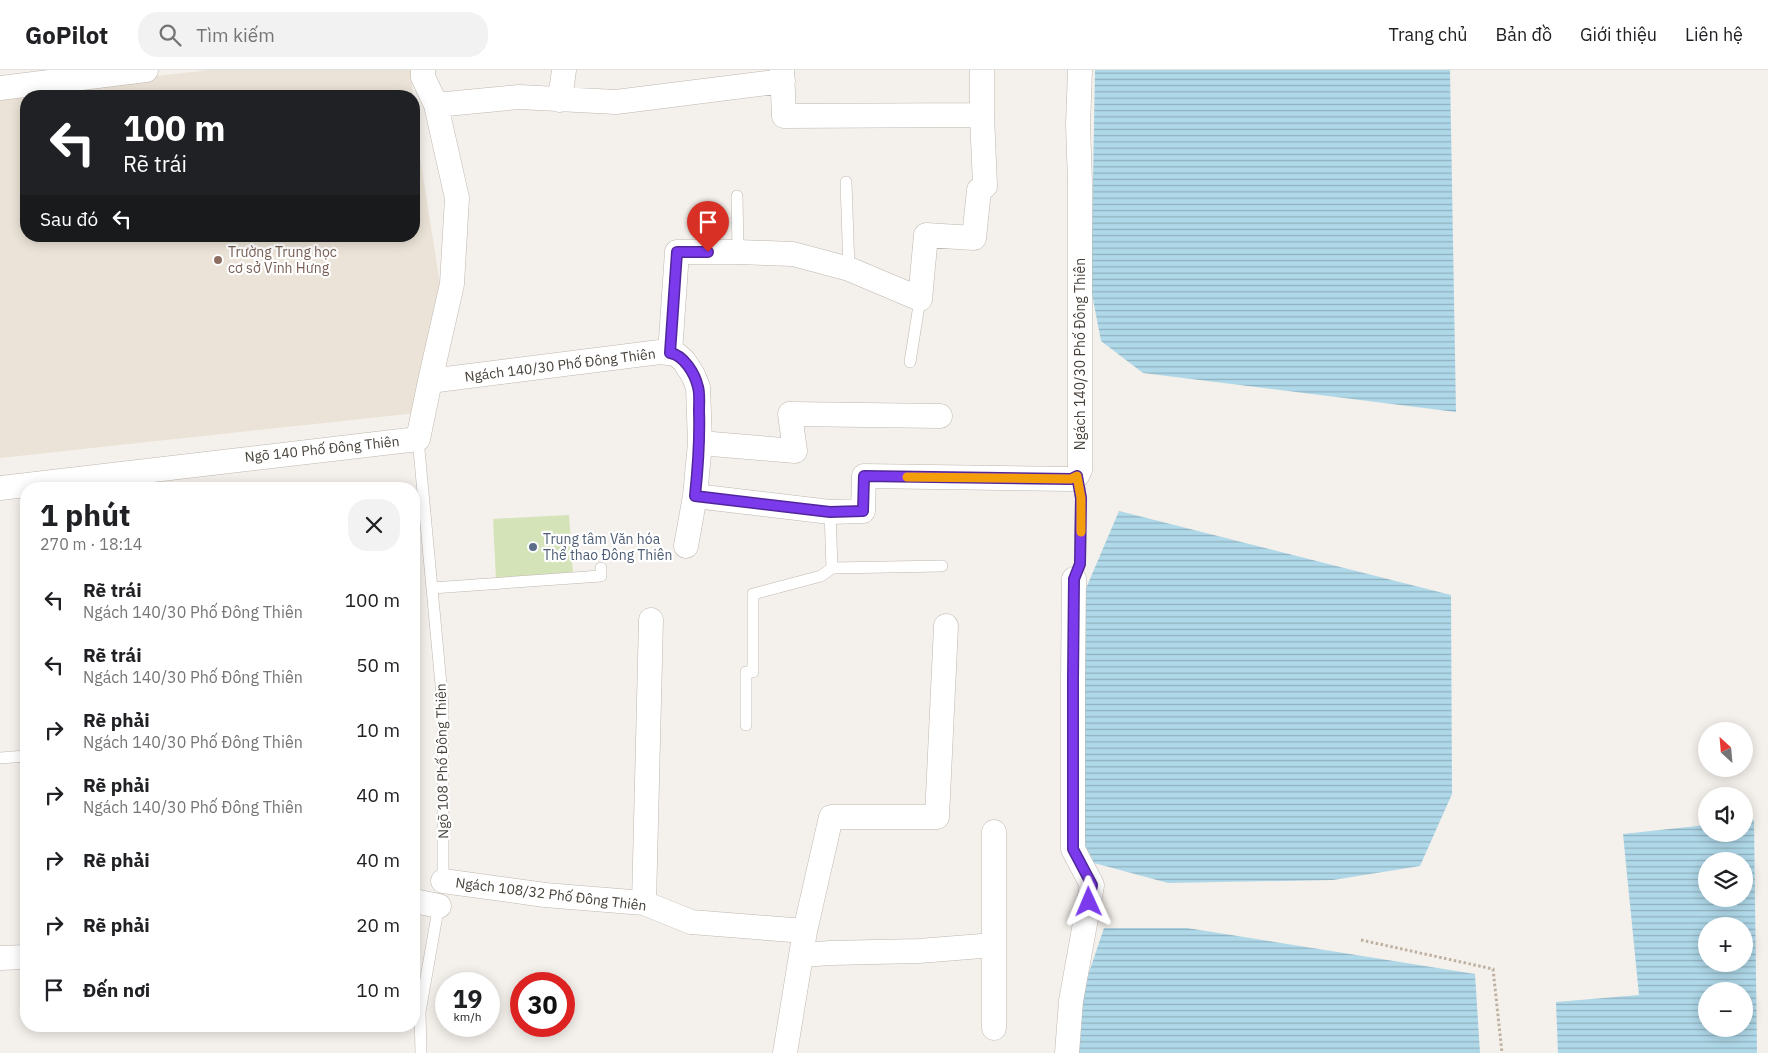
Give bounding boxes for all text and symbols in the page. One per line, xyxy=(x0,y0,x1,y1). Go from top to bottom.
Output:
search box xyxy=(138,12,488,57)
text: GoPilot xyxy=(25,19,108,51)
icon: search xyxy=(156,21,184,49)
text: Tìm kiếm xyxy=(196,23,275,47)
text: Trang chủ xyxy=(1388,23,1468,46)
text: Bản đồ xyxy=(1496,23,1552,46)
text: Giới thiệu xyxy=(1580,23,1657,46)
text: Liên hệ xyxy=(1685,23,1743,46)
text: 100 m xyxy=(123,105,226,151)
icon: left xyxy=(40,110,105,175)
text: Rẽ trái xyxy=(123,149,187,178)
pin xyxy=(687,201,729,252)
icon: left xyxy=(108,205,136,233)
text: Sau đó xyxy=(40,207,98,231)
icon: arrive xyxy=(694,208,722,236)
place label: Trường Trung học cơ sở Vĩnh Hưng xyxy=(228,243,337,277)
marker: Trường Trung học cơ sở Vĩnh Hưng xyxy=(212,254,224,266)
street label: Ngách 140/30 Phố Đông Thiên xyxy=(1071,258,1089,450)
street label: Ngách 140/30 Phố Đông Thiên xyxy=(463,344,657,386)
street label: Ngõ 140 Phố Đông Thiên xyxy=(244,432,400,466)
text: 1 phút xyxy=(40,495,131,534)
button: close xyxy=(348,499,400,551)
place label: Trung tâm Văn hóa Thể thao Đông Thiên xyxy=(543,530,672,564)
text: 270 m · 18:14 xyxy=(40,534,142,554)
marker: Trung tâm Văn hóa Thể thao Đông Thiên xyxy=(527,541,539,553)
text: Rẽ trái xyxy=(83,578,142,602)
icon: left xyxy=(40,586,68,614)
text: 100 m xyxy=(345,588,400,612)
text: Ngách 140/30 Phố Đông Thiên xyxy=(83,602,303,622)
text: Rẽ trái xyxy=(83,643,142,667)
icon: left xyxy=(40,651,68,679)
text: 50 m xyxy=(356,653,400,677)
text: Ngách 140/30 Phố Đông Thiên xyxy=(83,667,303,687)
street label: Ngõ 108 Phố Đông Thiên xyxy=(432,683,452,839)
text: Rẽ phải xyxy=(83,708,150,732)
icon: right xyxy=(40,716,68,744)
text: 10 m xyxy=(356,718,400,742)
north arrow xyxy=(1698,722,1752,778)
map controls xyxy=(1698,722,1753,1037)
text: Ngách 140/30 Phố Đông Thiên xyxy=(83,732,303,752)
text: Rẽ phải xyxy=(83,773,150,797)
icon: right xyxy=(40,781,68,809)
text: 40 m xyxy=(356,783,400,807)
button: sound xyxy=(1698,787,1753,842)
text: Ngách 140/30 Phố Đông Thiên xyxy=(83,797,303,817)
icon: right xyxy=(40,846,68,874)
text: Rẽ phải xyxy=(83,848,150,872)
text: 40 m xyxy=(356,848,400,872)
button: layers xyxy=(1698,852,1753,907)
street label: Ngách 108/32 Phố Đông Thiên xyxy=(454,873,648,915)
position arrow xyxy=(1062,875,1114,927)
icon: right xyxy=(40,911,68,939)
text: Rẽ phải xyxy=(83,913,150,937)
text: 20 m xyxy=(356,913,400,937)
button: + xyxy=(1698,917,1753,972)
speed limit sign: 30 xyxy=(510,972,575,1037)
icon: arrive xyxy=(40,976,68,1004)
text: Đến nơi xyxy=(83,978,150,1002)
text: 10 m xyxy=(356,978,400,1002)
text: 19 xyxy=(452,982,483,1015)
button: − xyxy=(1698,982,1753,1037)
text: km/h xyxy=(453,1009,482,1024)

